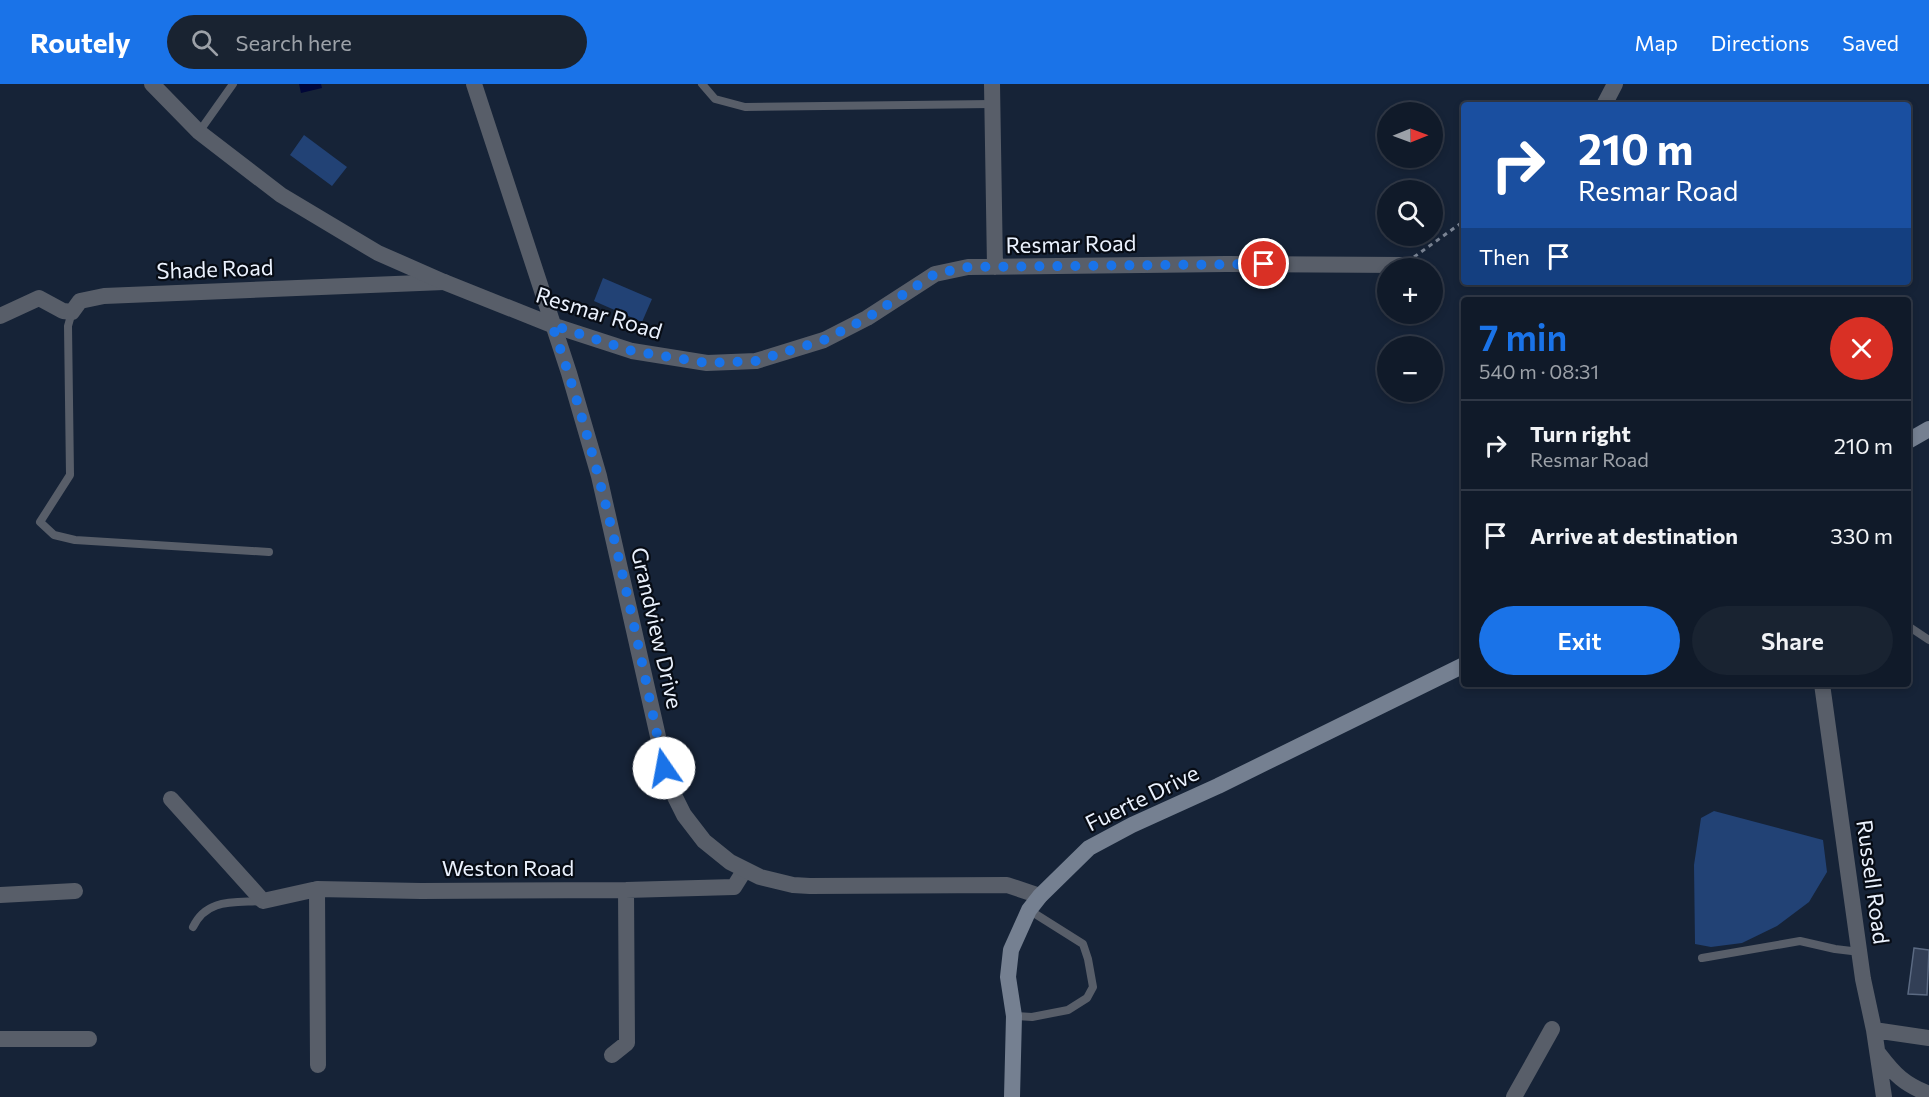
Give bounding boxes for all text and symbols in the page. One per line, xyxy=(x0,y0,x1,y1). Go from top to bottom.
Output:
search box xyxy=(167,15,587,69)
text: Routely xyxy=(30,25,131,59)
icon: search xyxy=(188,26,221,59)
text: Search here xyxy=(236,29,352,56)
text: Map xyxy=(1635,30,1678,55)
text: Directions xyxy=(1711,30,1809,55)
text: Saved xyxy=(1842,30,1899,55)
north arrow xyxy=(1377,102,1443,168)
map controls xyxy=(1377,102,1443,402)
text: 210 m xyxy=(1578,122,1693,174)
icon: right xyxy=(1479,126,1557,204)
text: Resmar Road xyxy=(1578,174,1738,207)
button: search xyxy=(1377,180,1443,246)
street label: Resmar Road xyxy=(1005,229,1137,258)
pin xyxy=(1238,238,1289,289)
icon: arrive xyxy=(1542,240,1575,273)
text: Then xyxy=(1479,243,1530,270)
icon: arrive xyxy=(1247,247,1280,280)
street label: Shade Road xyxy=(156,253,274,284)
button: + xyxy=(1377,258,1443,324)
street label: Resmar Road xyxy=(533,281,666,345)
text: 7 min xyxy=(1479,314,1567,358)
button: close xyxy=(1830,317,1893,380)
button: − xyxy=(1377,336,1443,402)
text: 540 m · 08:31 xyxy=(1479,359,1599,383)
text: Turn right xyxy=(1530,420,1631,447)
icon: right xyxy=(1479,429,1512,462)
text: 210 m xyxy=(1834,432,1893,459)
text: Resmar Road xyxy=(1530,447,1649,471)
icon: arrive xyxy=(1479,519,1512,552)
text: Arrive at destination xyxy=(1530,522,1738,549)
text: 330 m xyxy=(1830,522,1893,549)
street label: Grandview Drive xyxy=(626,545,689,711)
button: Exit xyxy=(1479,606,1680,675)
button: Share xyxy=(1692,606,1893,675)
position arrow xyxy=(632,736,696,800)
street label: Fuerte Drive xyxy=(1081,758,1203,837)
street label: Russell Road xyxy=(1851,818,1896,946)
street label: Weston Road xyxy=(442,854,574,881)

